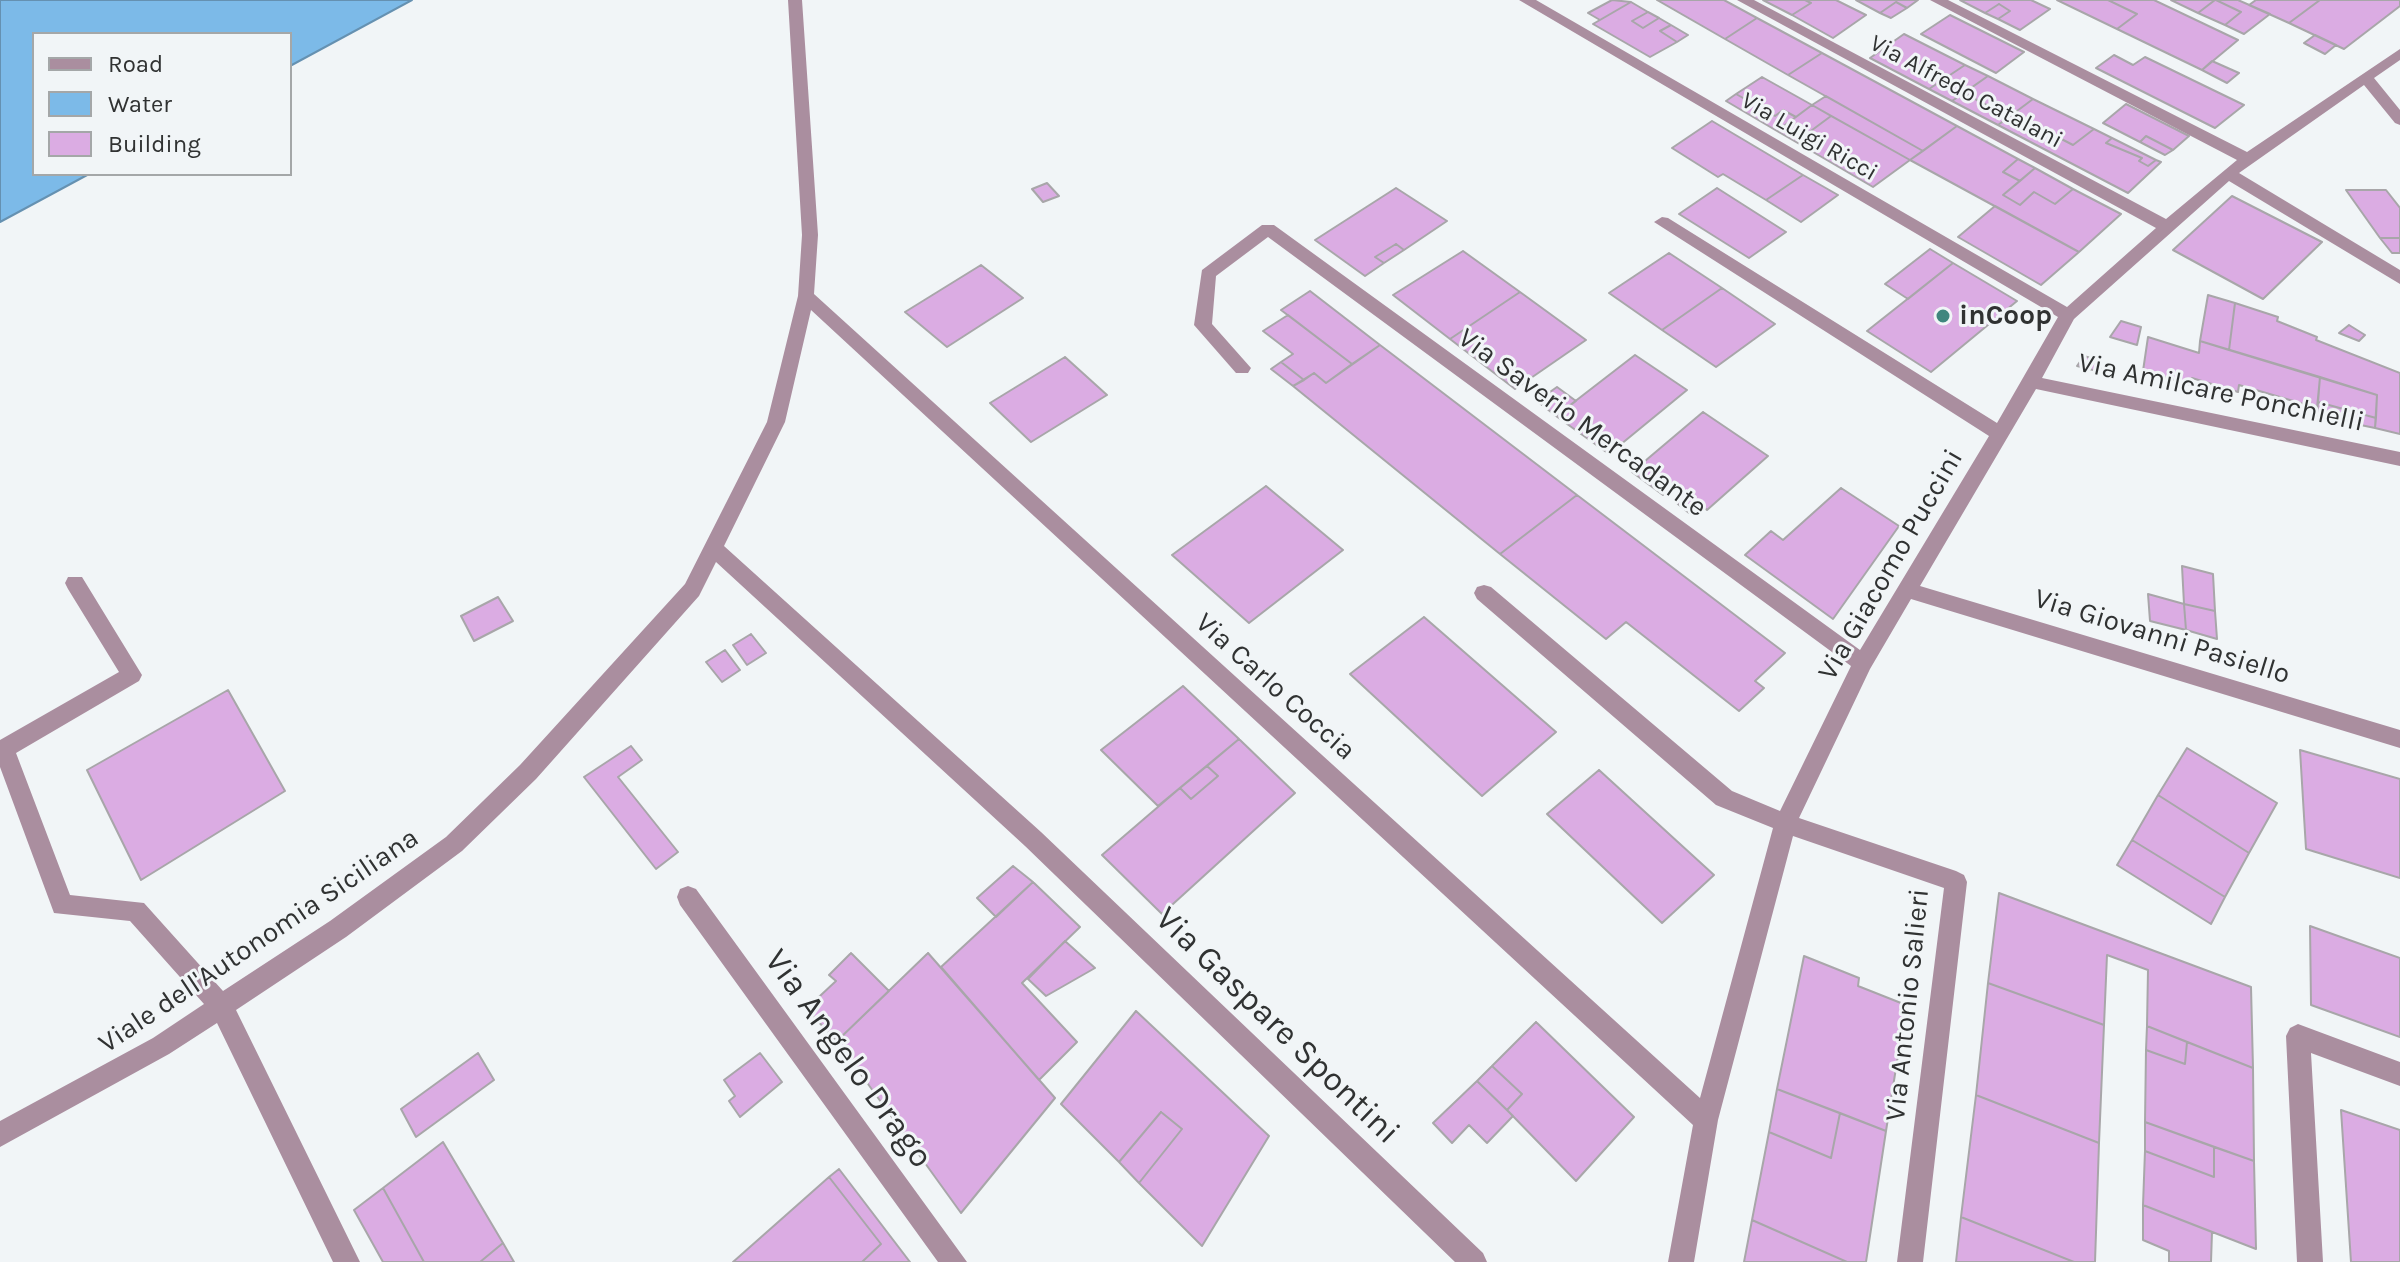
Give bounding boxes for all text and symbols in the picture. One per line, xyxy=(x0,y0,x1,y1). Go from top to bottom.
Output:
street label: Via Alfredo Catalani xyxy=(1865,29,2067,155)
legend xyxy=(32,32,292,176)
text: Road xyxy=(108,50,163,78)
street label: Via Luigi Ricci xyxy=(1736,86,1882,188)
text: Water xyxy=(108,90,172,118)
text: Building xyxy=(108,130,201,158)
place label: inCoop xyxy=(1959,299,2052,333)
marker: inCoop xyxy=(1934,307,1952,325)
street label: Via Saverio Mercadante xyxy=(1451,321,1713,525)
street label: Via Amilcare Ponchielli xyxy=(2075,346,2367,440)
street label: Via Giacomo Puccini xyxy=(1811,444,1971,686)
street label: Via Giovanni Pasiello xyxy=(2030,582,2294,692)
street label: Via Carlo Coccia xyxy=(1188,606,1362,768)
street label: Viale dell'Autonomia Siciliana xyxy=(93,821,425,1061)
street label: Via Antonio Salieri xyxy=(1879,887,1937,1123)
street label: Via Gaspare Spontini xyxy=(1146,899,1408,1153)
street label: Via Angelo Drago xyxy=(755,942,941,1176)

